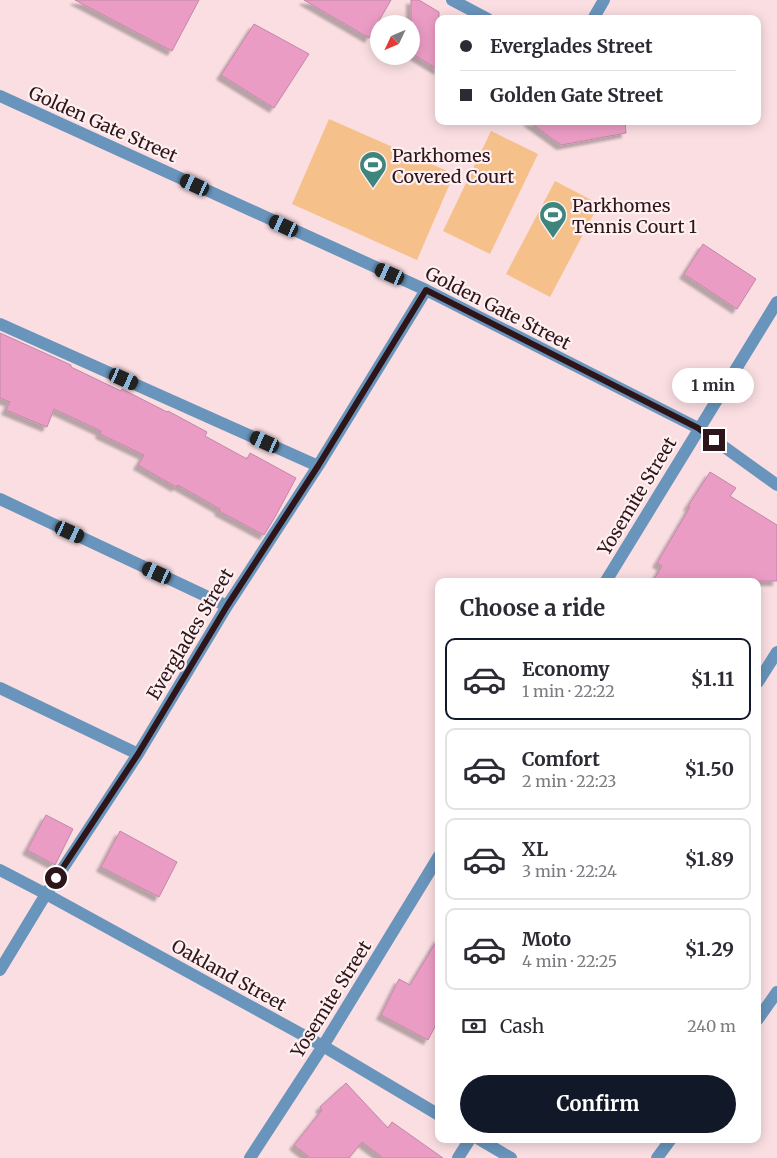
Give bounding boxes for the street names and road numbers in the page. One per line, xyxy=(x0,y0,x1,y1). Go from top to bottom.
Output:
street label: Golden Gate Street xyxy=(25,81,181,167)
street label: Golden Gate Street xyxy=(421,261,575,355)
street label: Yosemite Street xyxy=(592,433,681,560)
street label: Everglades Street xyxy=(142,564,238,704)
street label: Oakland Street xyxy=(167,934,291,1016)
street label: Yosemite Street xyxy=(285,936,376,1063)

